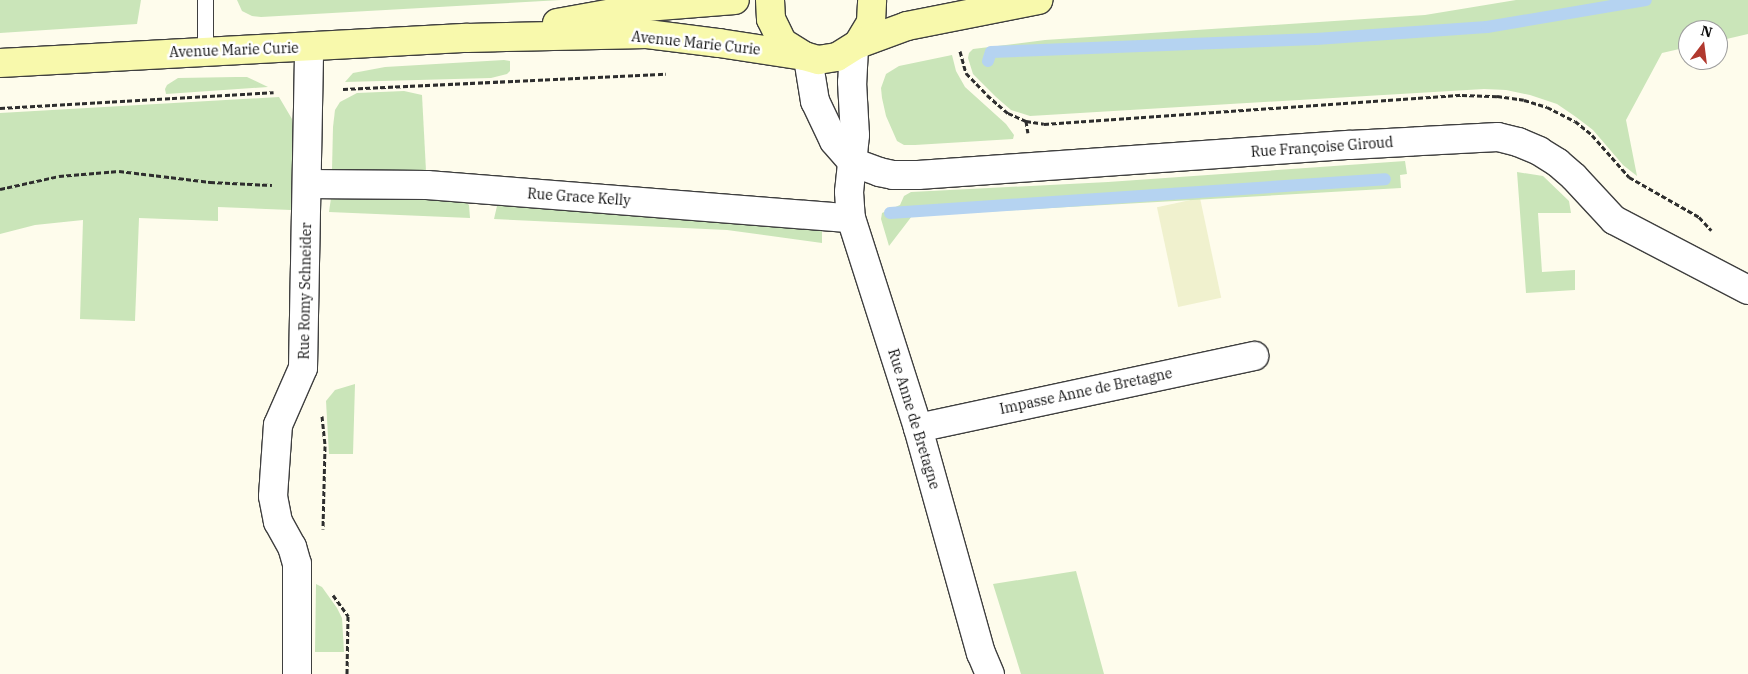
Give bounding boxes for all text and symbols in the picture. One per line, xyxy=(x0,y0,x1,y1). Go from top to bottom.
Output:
north arrow xyxy=(1678,20,1728,70)
text: N xyxy=(1699,21,1714,42)
street label: Avenue Marie Curie xyxy=(631,28,761,58)
street label: Avenue Marie Curie xyxy=(169,39,299,61)
street label: Rue Françoise Giroud xyxy=(1250,134,1394,160)
street label: Rue Grace Kelly xyxy=(527,185,631,209)
street label: Rue Romy Schneider xyxy=(295,222,315,360)
street label: Rue Anne de Bretagne xyxy=(885,347,943,491)
street label: Impasse Anne de Bretagne xyxy=(998,364,1174,418)

